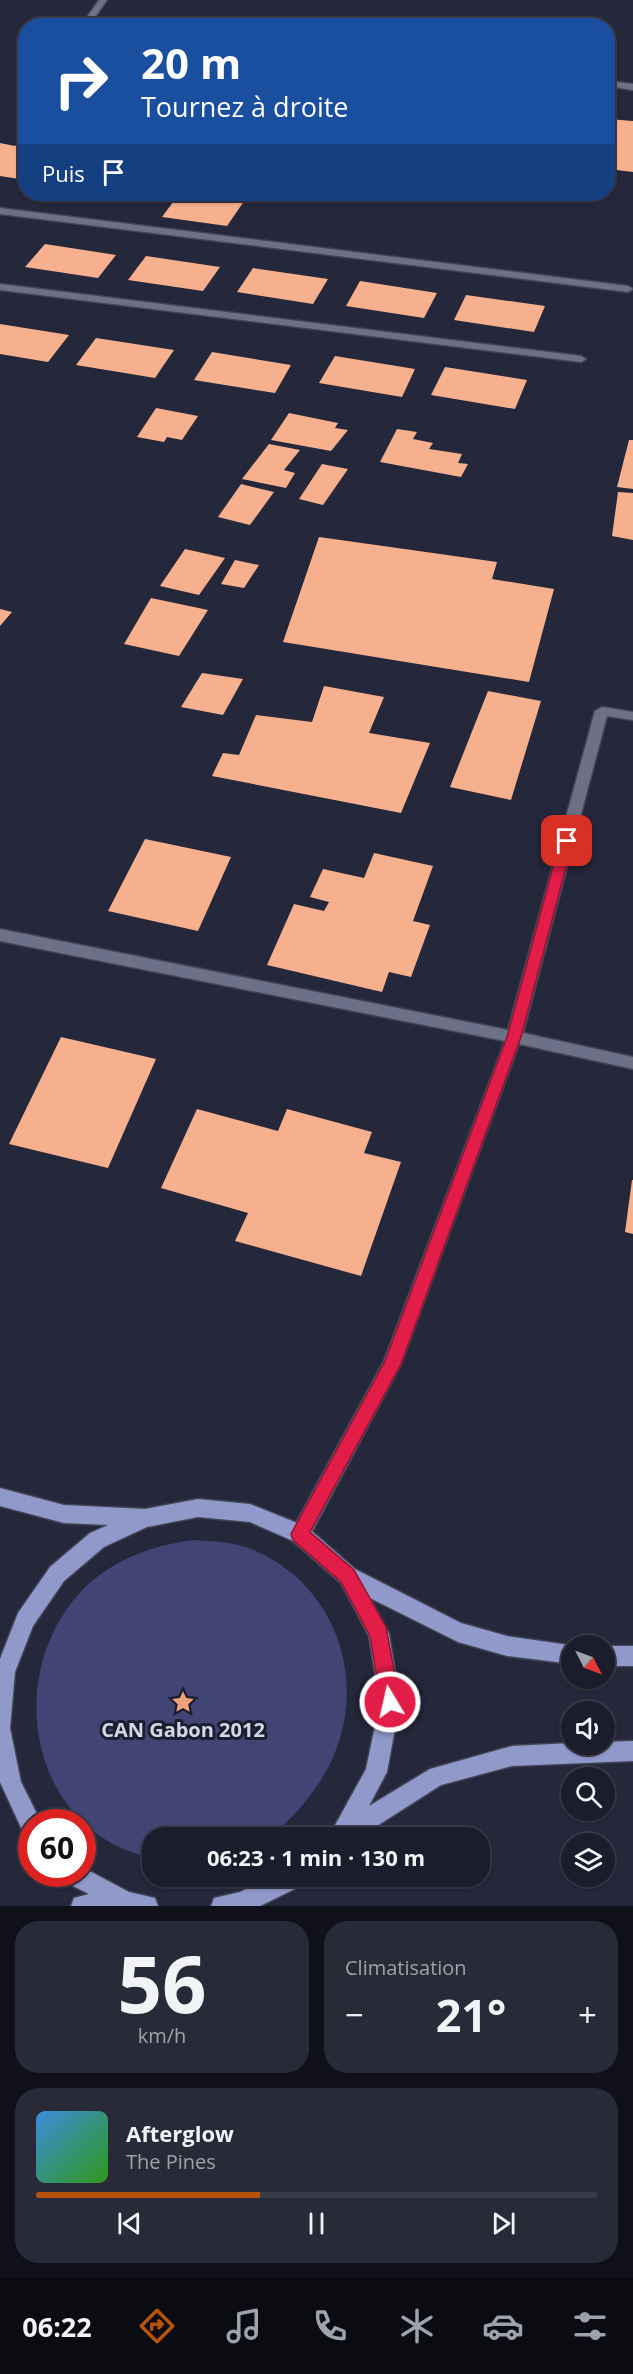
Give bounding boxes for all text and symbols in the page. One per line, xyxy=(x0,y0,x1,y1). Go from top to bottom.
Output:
text: 20 m xyxy=(141,34,241,91)
icon: right xyxy=(42,42,120,120)
text: Tournez à droite xyxy=(141,88,349,125)
icon: arrive xyxy=(97,156,130,189)
text: Puis xyxy=(42,158,85,188)
pin xyxy=(541,815,592,866)
icon: arrive xyxy=(550,824,583,857)
north arrow xyxy=(561,1635,615,1689)
map controls xyxy=(561,1635,615,1887)
position arrow xyxy=(358,1670,422,1734)
place icon: CAN Gabon 2012 xyxy=(170,1689,196,1715)
button: sound xyxy=(561,1701,615,1755)
place label: CAN Gabon 2012 xyxy=(101,1716,265,1743)
button: search xyxy=(561,1767,615,1821)
speed limit sign: 60 xyxy=(18,1809,96,1887)
button: layers xyxy=(561,1833,615,1887)
text: 06:23 · 1 min · 130 m xyxy=(207,1842,425,1872)
text: 56 xyxy=(117,1930,207,2036)
text: Climatisation xyxy=(345,1954,467,1981)
text: 21° xyxy=(436,1984,506,2045)
text: − xyxy=(345,1992,364,2037)
text: + xyxy=(578,1992,597,2037)
text: km/h xyxy=(138,2022,186,2049)
text: Afterglow xyxy=(126,2118,234,2148)
text: The Pines xyxy=(126,2148,216,2175)
icon: previous xyxy=(113,2207,146,2240)
icon: pause xyxy=(300,2207,333,2240)
icon: next xyxy=(487,2207,520,2240)
icon: directions xyxy=(136,2305,178,2347)
icon: music xyxy=(223,2305,265,2347)
icon: phone xyxy=(309,2305,351,2347)
icon: climate xyxy=(396,2305,438,2347)
icon: car xyxy=(482,2305,524,2347)
icon: filters xyxy=(569,2305,611,2347)
text: 06:22 xyxy=(22,2308,92,2345)

